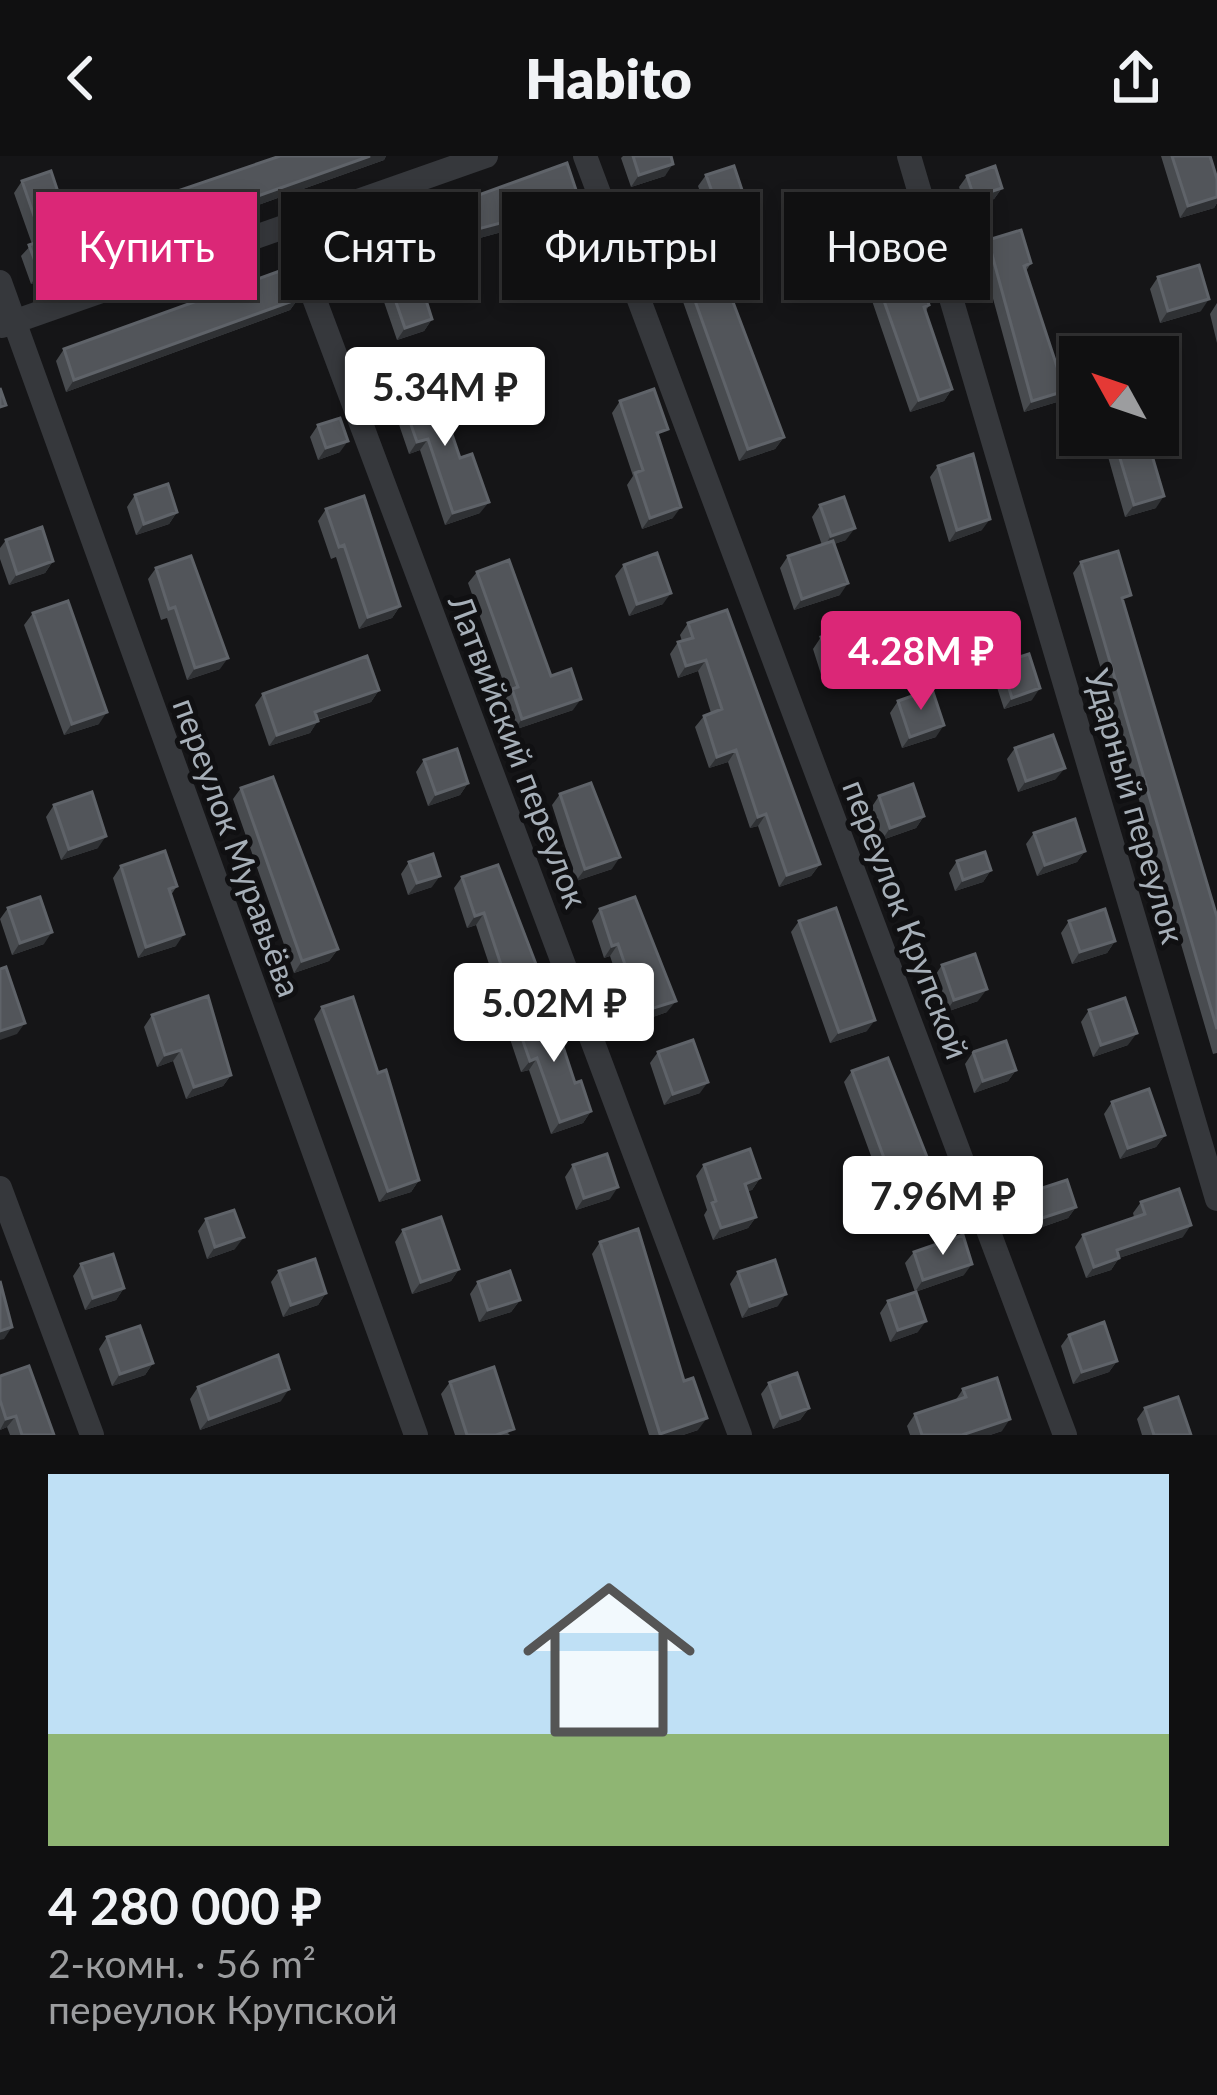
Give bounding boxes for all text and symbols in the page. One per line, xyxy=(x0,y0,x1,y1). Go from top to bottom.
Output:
icon: back xyxy=(48,45,114,111)
icon: share xyxy=(1103,45,1169,111)
text: Habito xyxy=(525,46,692,111)
chip: Купить xyxy=(36,192,257,300)
chip: Снять xyxy=(281,192,478,300)
chip: Фильтры xyxy=(502,192,760,300)
chip: Новое xyxy=(784,192,990,300)
north arrow xyxy=(1059,336,1179,456)
map controls xyxy=(1059,336,1179,456)
pin: 5.34M ₽ xyxy=(334,347,556,449)
text: 5.34M ₽ xyxy=(372,363,518,409)
street label: Латвийский переулок xyxy=(441,588,597,913)
pin: 4.28M ₽ xyxy=(810,611,1032,713)
text: 4.28M ₽ xyxy=(848,627,994,673)
street label: Ударный переулок xyxy=(1078,664,1194,948)
street label: переулок Муравьёва xyxy=(165,692,311,1002)
street label: переулок Крупской xyxy=(835,774,979,1064)
pin: 5.02M ₽ xyxy=(443,963,665,1065)
text: 5.02M ₽ xyxy=(481,979,627,1025)
pin: 7.96M ₽ xyxy=(832,1156,1054,1258)
text: 7.96M ₽ xyxy=(870,1172,1016,1218)
icon: home xyxy=(501,1552,717,1768)
text: 4 280 000 ₽ xyxy=(48,1875,322,1936)
text: 2-комн. · 56 m² xyxy=(48,1940,316,1986)
text: переулок Крупской xyxy=(48,1986,398,2032)

